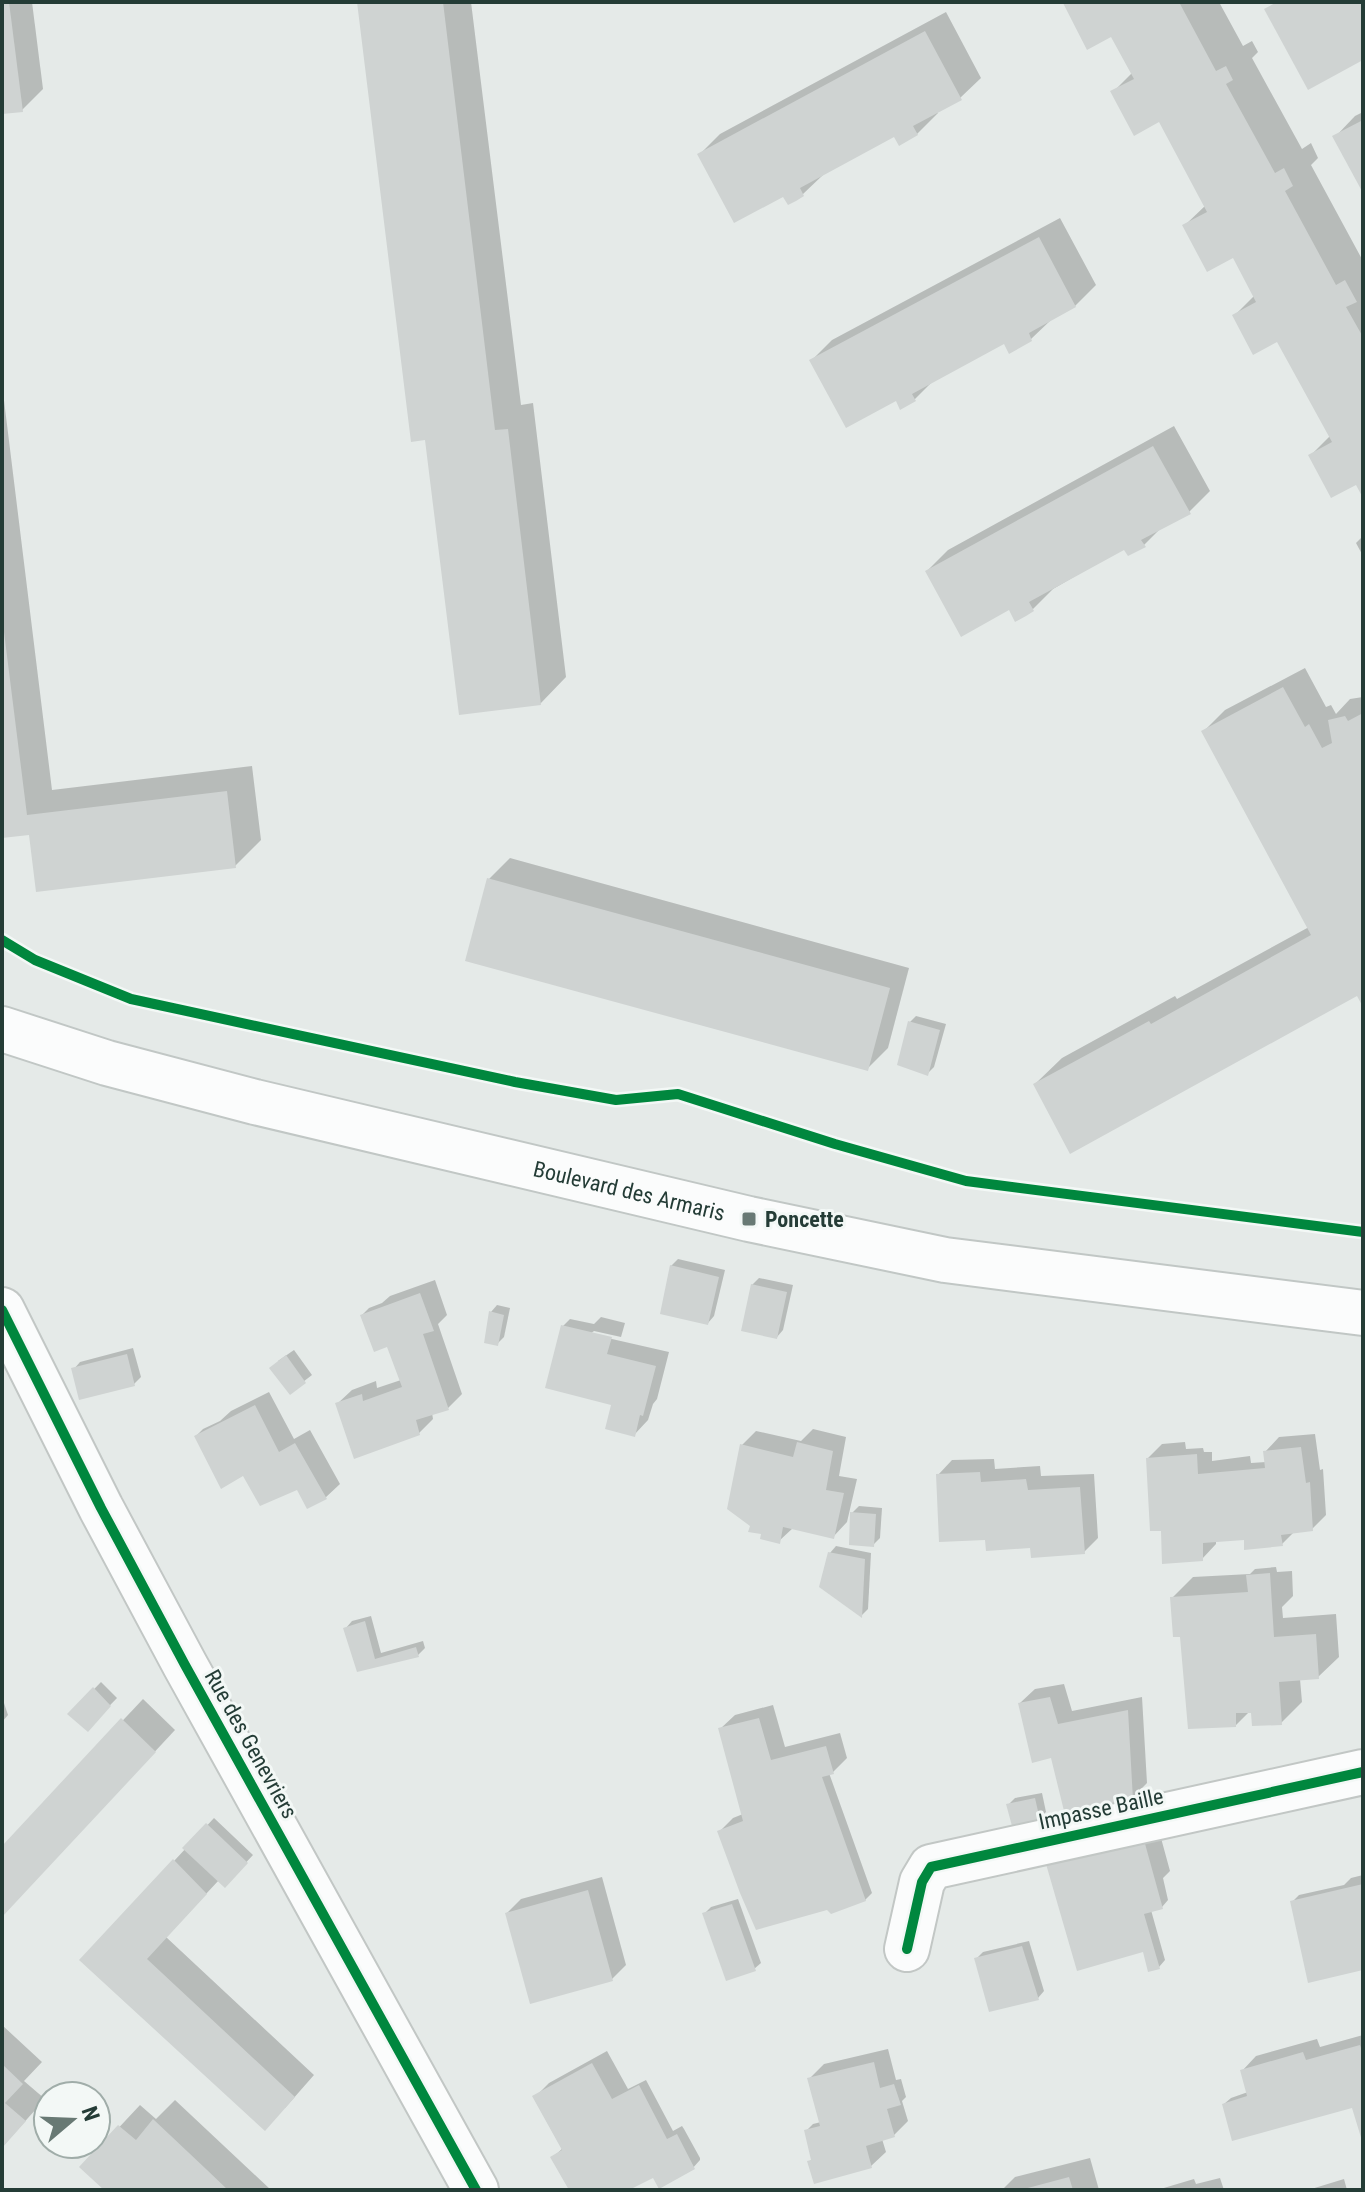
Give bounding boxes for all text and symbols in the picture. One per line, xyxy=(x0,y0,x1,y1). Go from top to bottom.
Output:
street label: Boulevard des Armaris xyxy=(531,1156,727,1225)
place label: Poncette xyxy=(765,1207,844,1232)
marker: Poncette xyxy=(740,1210,758,1228)
street label: Rue des Genevriers xyxy=(200,1665,302,1823)
street label: Impasse Baille xyxy=(1036,1784,1166,1834)
north arrow xyxy=(32,2080,112,2160)
text: N xyxy=(76,2103,104,2124)

